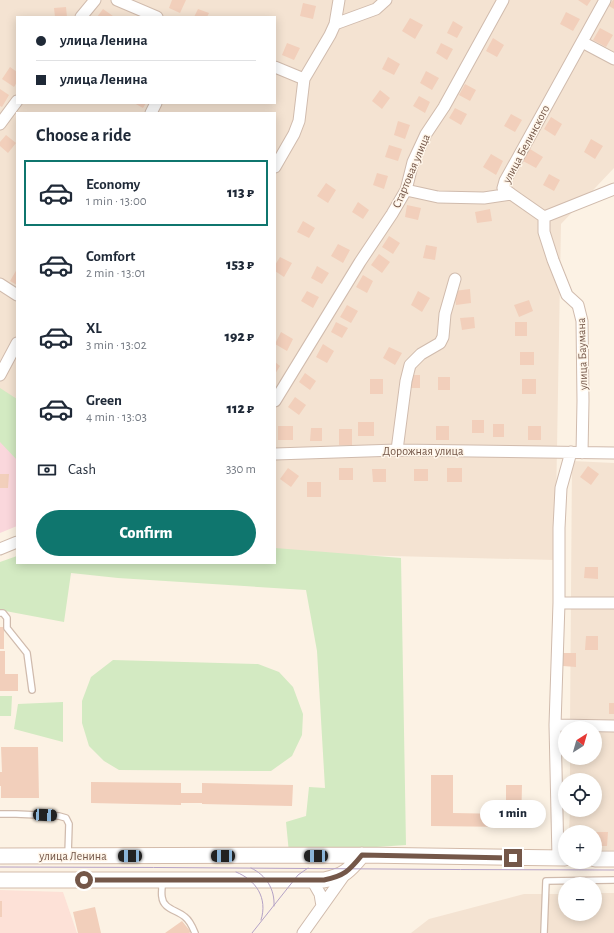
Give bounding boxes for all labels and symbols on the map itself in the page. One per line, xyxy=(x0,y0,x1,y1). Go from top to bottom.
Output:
street label: улица Белинского xyxy=(500,103,553,186)
street label: Стартовая улица xyxy=(390,132,433,210)
street label: улица Баумана xyxy=(575,317,590,391)
street label: Дорожная улица xyxy=(383,445,464,458)
north arrow xyxy=(558,721,602,765)
callout: 1 min xyxy=(480,800,546,828)
car xyxy=(33,808,57,822)
route end xyxy=(504,849,522,867)
street label: улица Ленина xyxy=(38,850,107,863)
car xyxy=(118,850,142,862)
car xyxy=(211,850,235,862)
car xyxy=(304,850,328,862)
route start xyxy=(75,871,93,889)

